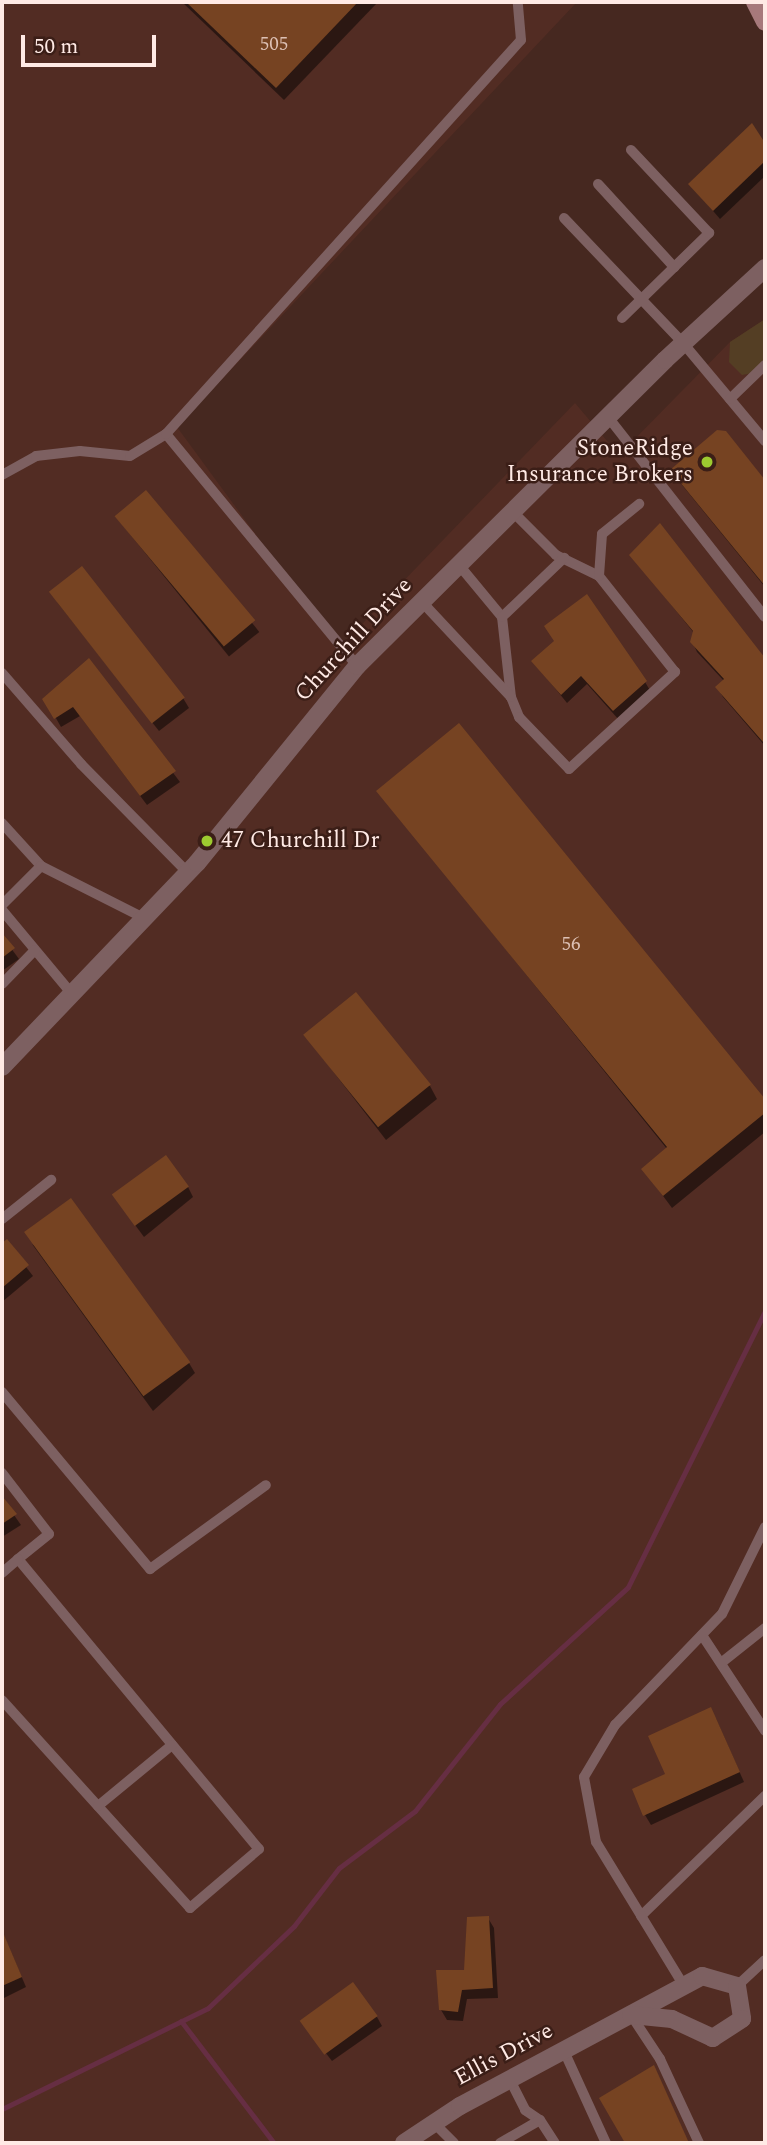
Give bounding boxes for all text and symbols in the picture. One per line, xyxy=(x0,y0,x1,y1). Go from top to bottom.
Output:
scale bar xyxy=(24,21,159,65)
text: 50 m xyxy=(34,31,78,63)
house number: 505 xyxy=(260,34,288,56)
place label: StoneRidge Insurance Brokers xyxy=(507,435,693,489)
marker: StoneRidge Insurance Brokers xyxy=(699,454,715,470)
street label: Churchill Drive xyxy=(290,572,418,708)
place label: 47 Churchill Dr xyxy=(221,827,380,855)
marker: 47 Churchill Dr xyxy=(199,833,215,849)
house number: 56 xyxy=(562,934,580,956)
street label: Ellis Drive xyxy=(450,2018,558,2092)

